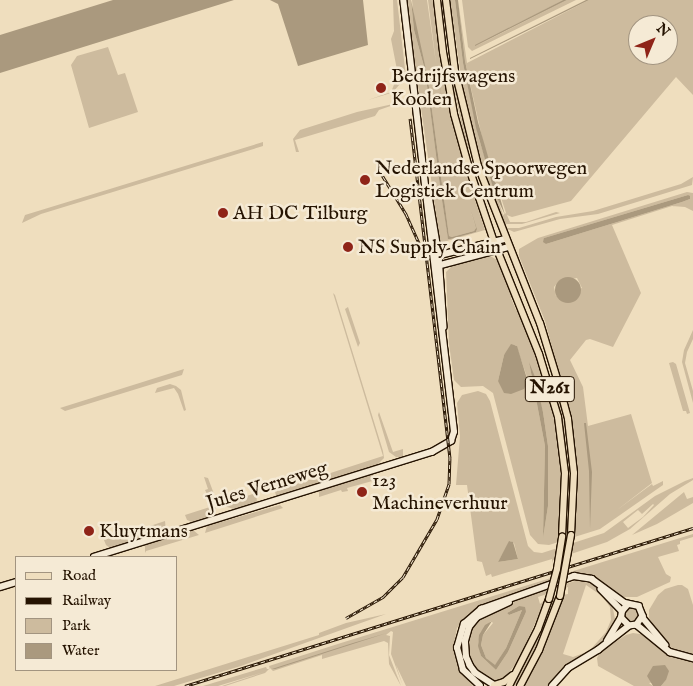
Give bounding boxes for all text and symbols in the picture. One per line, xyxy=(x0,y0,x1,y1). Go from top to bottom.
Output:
north arrow xyxy=(628,15,678,65)
text: N xyxy=(652,19,674,41)
place label: Bedrijfswagens Koolen xyxy=(391,64,515,111)
marker: Bedrijfswagens Koolen xyxy=(375,82,387,94)
place label: Nederlandse Spoorwegen Logistiek Centrum xyxy=(375,156,587,203)
marker: Nederlandse Spoorwegen Logistiek Centrum xyxy=(359,174,371,186)
place label: AH DC Tilburg xyxy=(233,201,367,225)
marker: AH DC Tilburg xyxy=(217,207,229,219)
place label: NS Supply Chain xyxy=(358,235,501,259)
marker: NS Supply Chain xyxy=(342,241,354,253)
road number: N261 xyxy=(524,372,576,406)
street label: Jules Verneweg xyxy=(203,456,331,516)
place label: 123 Machineverhuur xyxy=(372,469,508,516)
marker: 123 Machineverhuur xyxy=(356,486,368,498)
place label: Kluytmans xyxy=(99,519,188,543)
marker: Kluytmans xyxy=(83,525,95,537)
legend xyxy=(15,556,178,671)
text: Road xyxy=(62,566,96,585)
text: Railway xyxy=(62,591,111,610)
text: Park xyxy=(62,616,91,635)
text: Water xyxy=(62,641,99,660)

